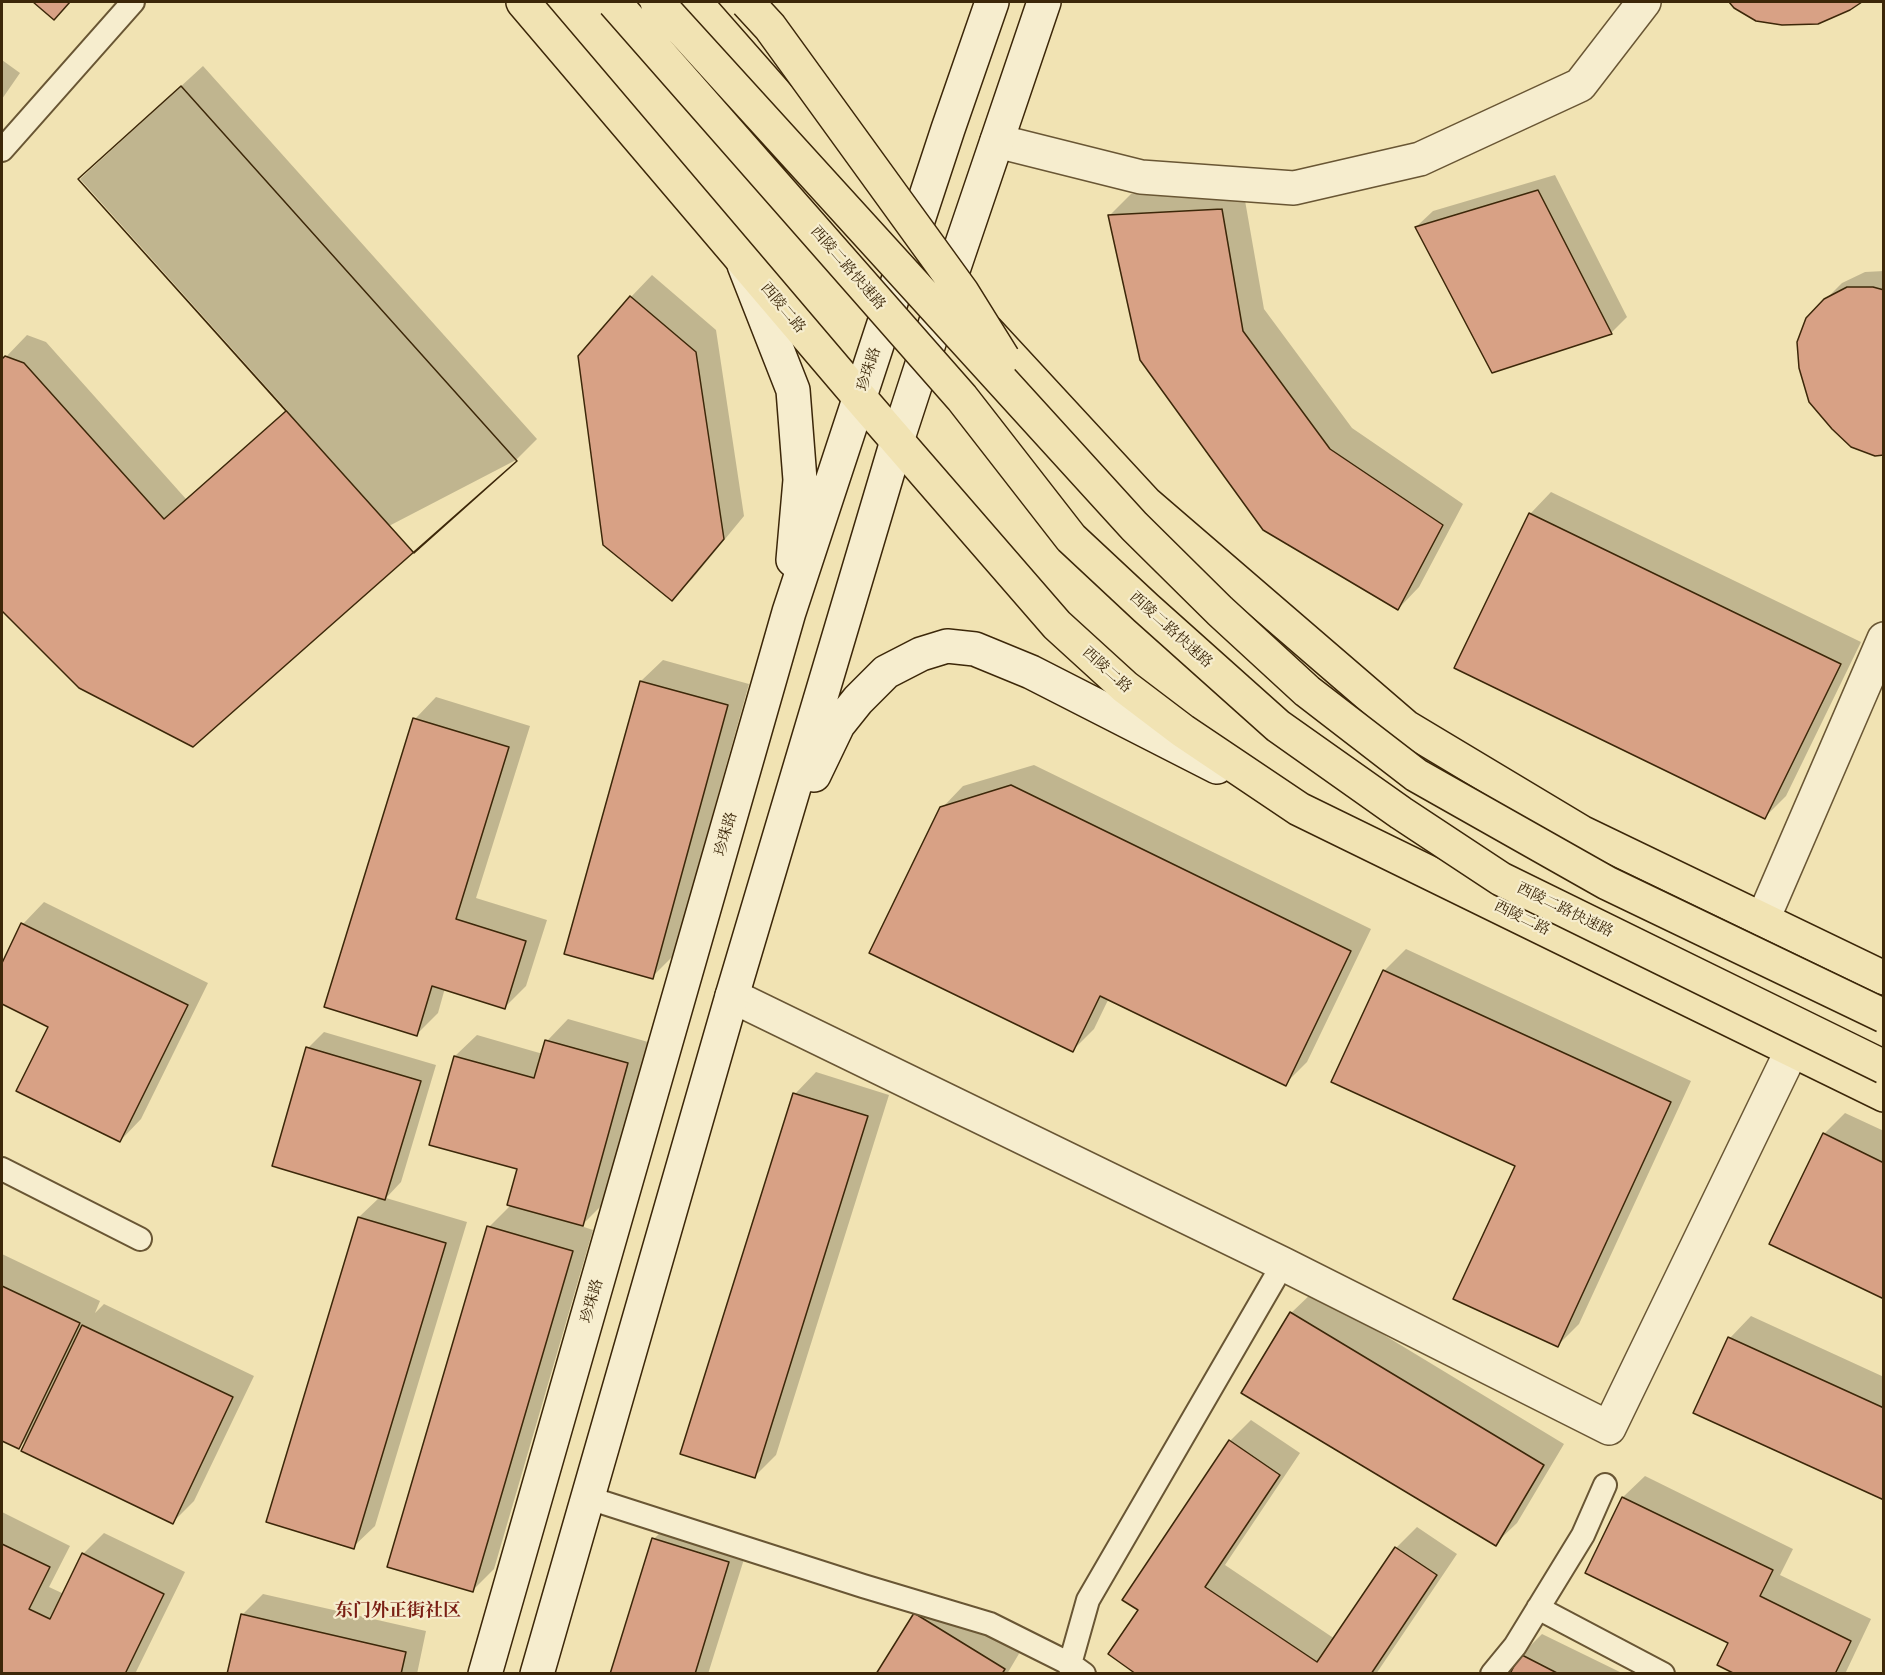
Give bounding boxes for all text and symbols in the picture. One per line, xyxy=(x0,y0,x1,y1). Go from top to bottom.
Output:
street label: 西陵二路快速路 xyxy=(807,222,889,314)
street label: 西陵二路 xyxy=(757,279,809,337)
street label: 珍珠路 xyxy=(853,345,885,393)
street label: 西陵二路快速路 xyxy=(1126,588,1216,672)
street label: 西陵二路 xyxy=(1079,643,1135,697)
street label: 珍珠路 xyxy=(711,810,741,858)
street label: 西陵二路快速路 xyxy=(1514,879,1616,941)
street label: 西陵二路 xyxy=(1491,897,1553,939)
street label: 珍珠路 xyxy=(577,1277,607,1325)
district label: 东门外正街社区 xyxy=(335,1600,461,1622)

